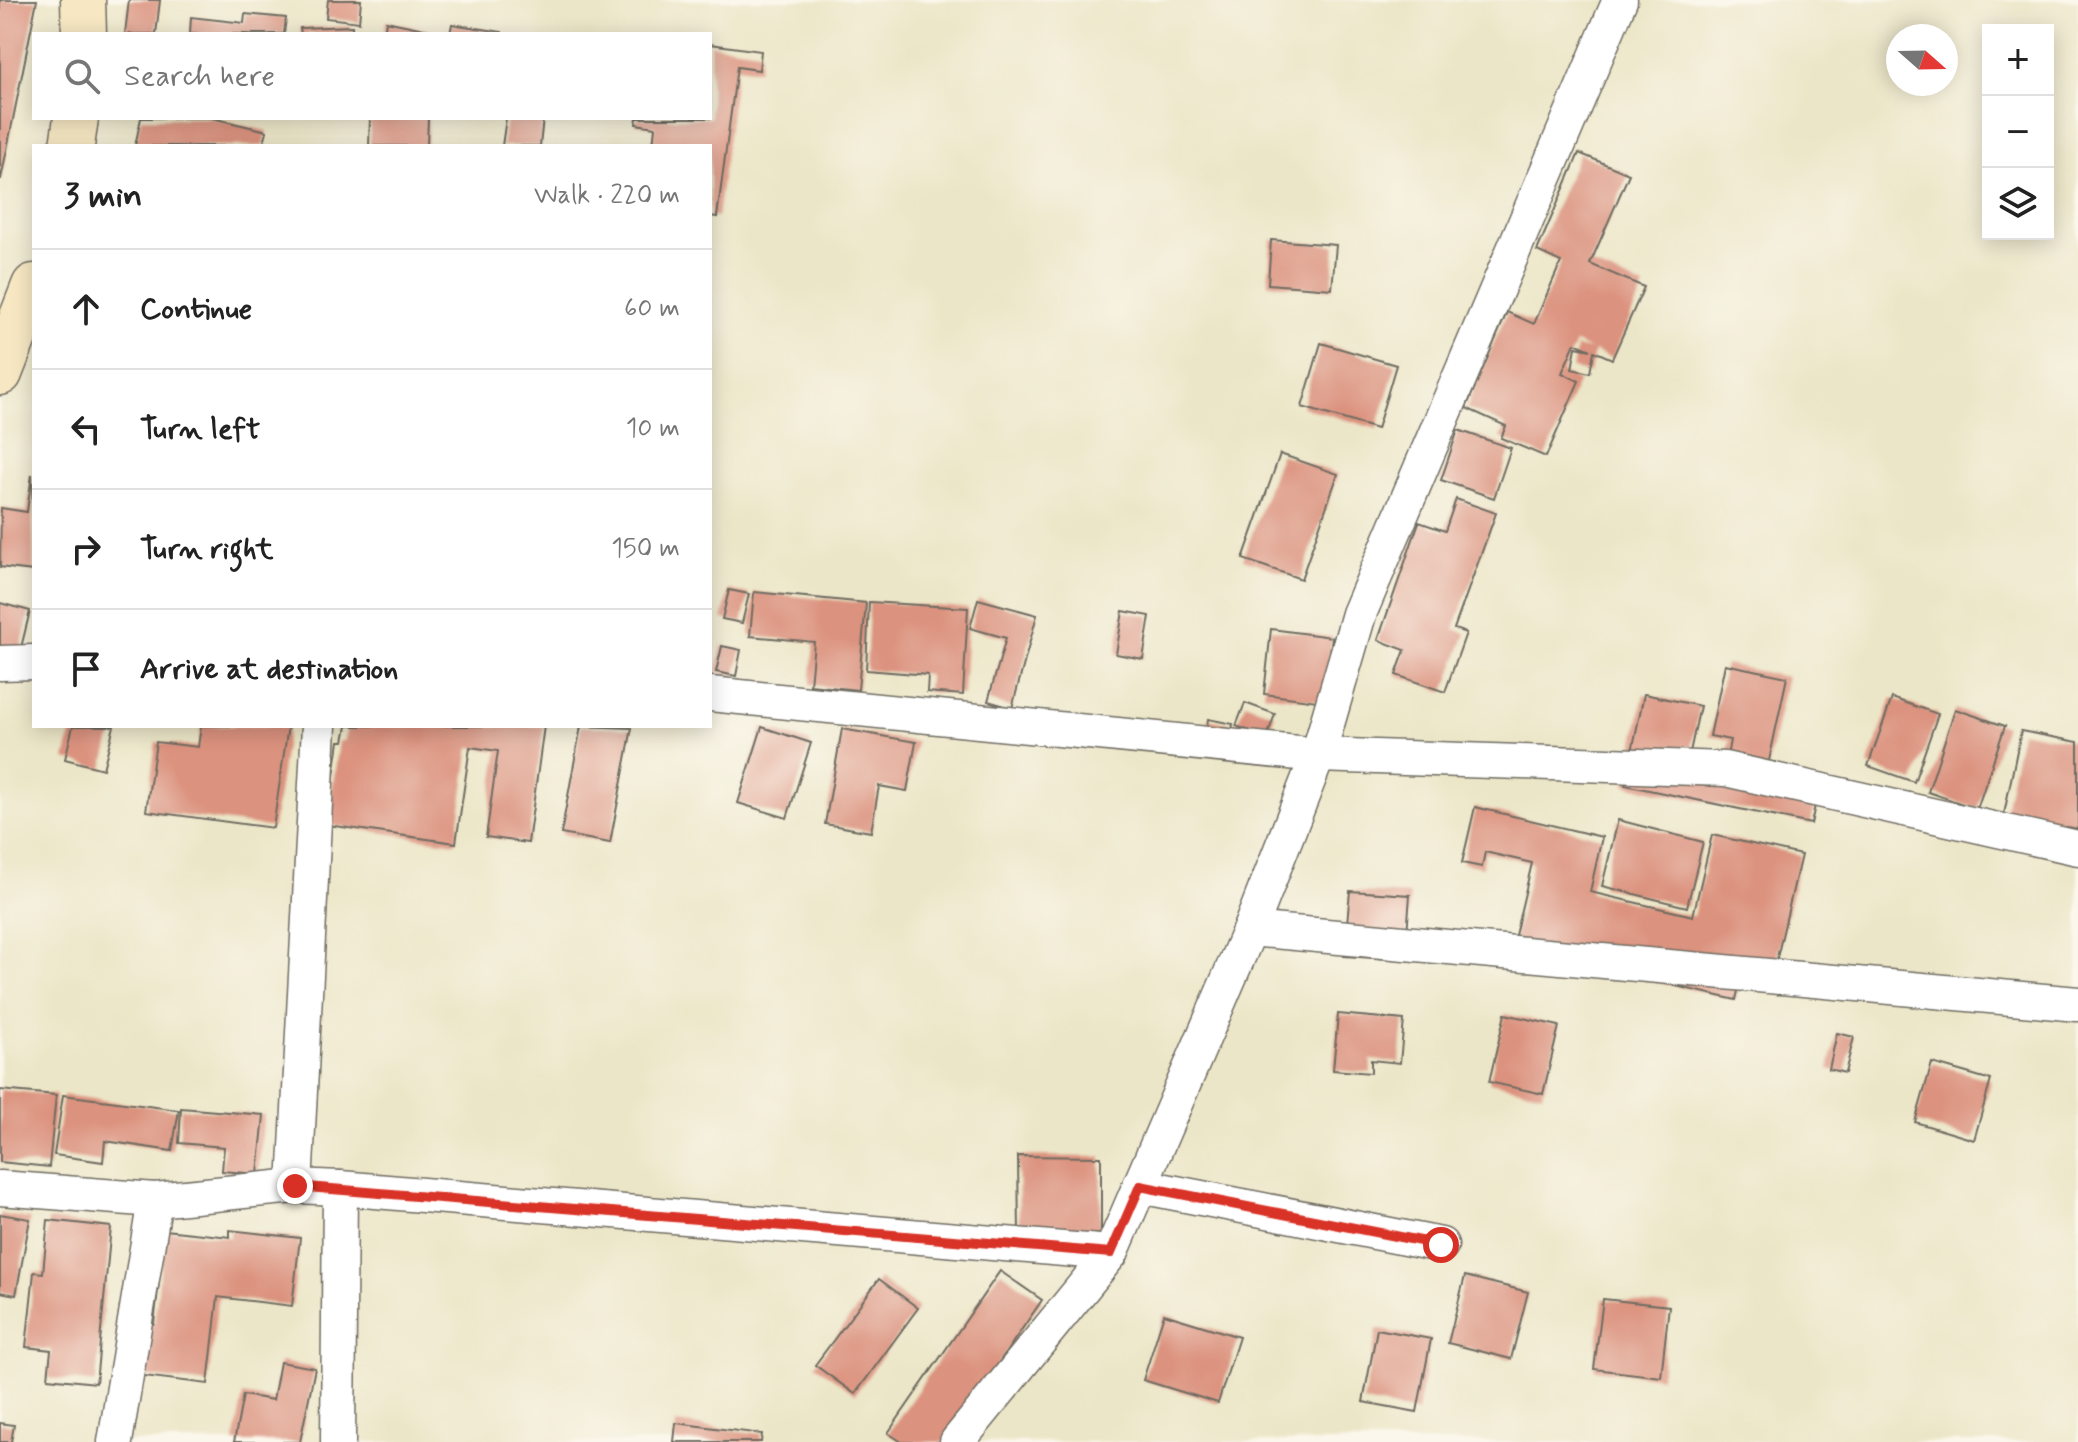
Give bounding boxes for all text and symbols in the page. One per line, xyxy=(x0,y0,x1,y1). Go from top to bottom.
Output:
north arrow xyxy=(1886,24,1958,96)
map controls xyxy=(1982,24,2054,240)
button: + xyxy=(1982,24,2054,96)
search box xyxy=(32,32,712,120)
icon: search xyxy=(60,54,104,98)
text: Search here xyxy=(124,57,275,96)
button: − xyxy=(1982,96,2054,168)
button: layers xyxy=(1982,168,2054,240)
text: 3 min xyxy=(64,174,142,219)
text: Walk · 220 m xyxy=(534,179,680,213)
icon: ahead xyxy=(64,287,108,331)
text: Continue xyxy=(140,290,252,329)
text: 60 m xyxy=(624,292,680,326)
icon: left xyxy=(64,407,108,451)
text: Turn left xyxy=(140,410,260,449)
text: 10 m xyxy=(626,412,680,446)
icon: right xyxy=(64,527,108,571)
text: Turn right xyxy=(140,530,273,569)
text: 150 m xyxy=(611,532,680,566)
icon: arrive xyxy=(64,647,108,691)
text: Arrive at destination xyxy=(140,650,398,689)
route end xyxy=(277,1168,313,1204)
route start xyxy=(1423,1227,1459,1263)

